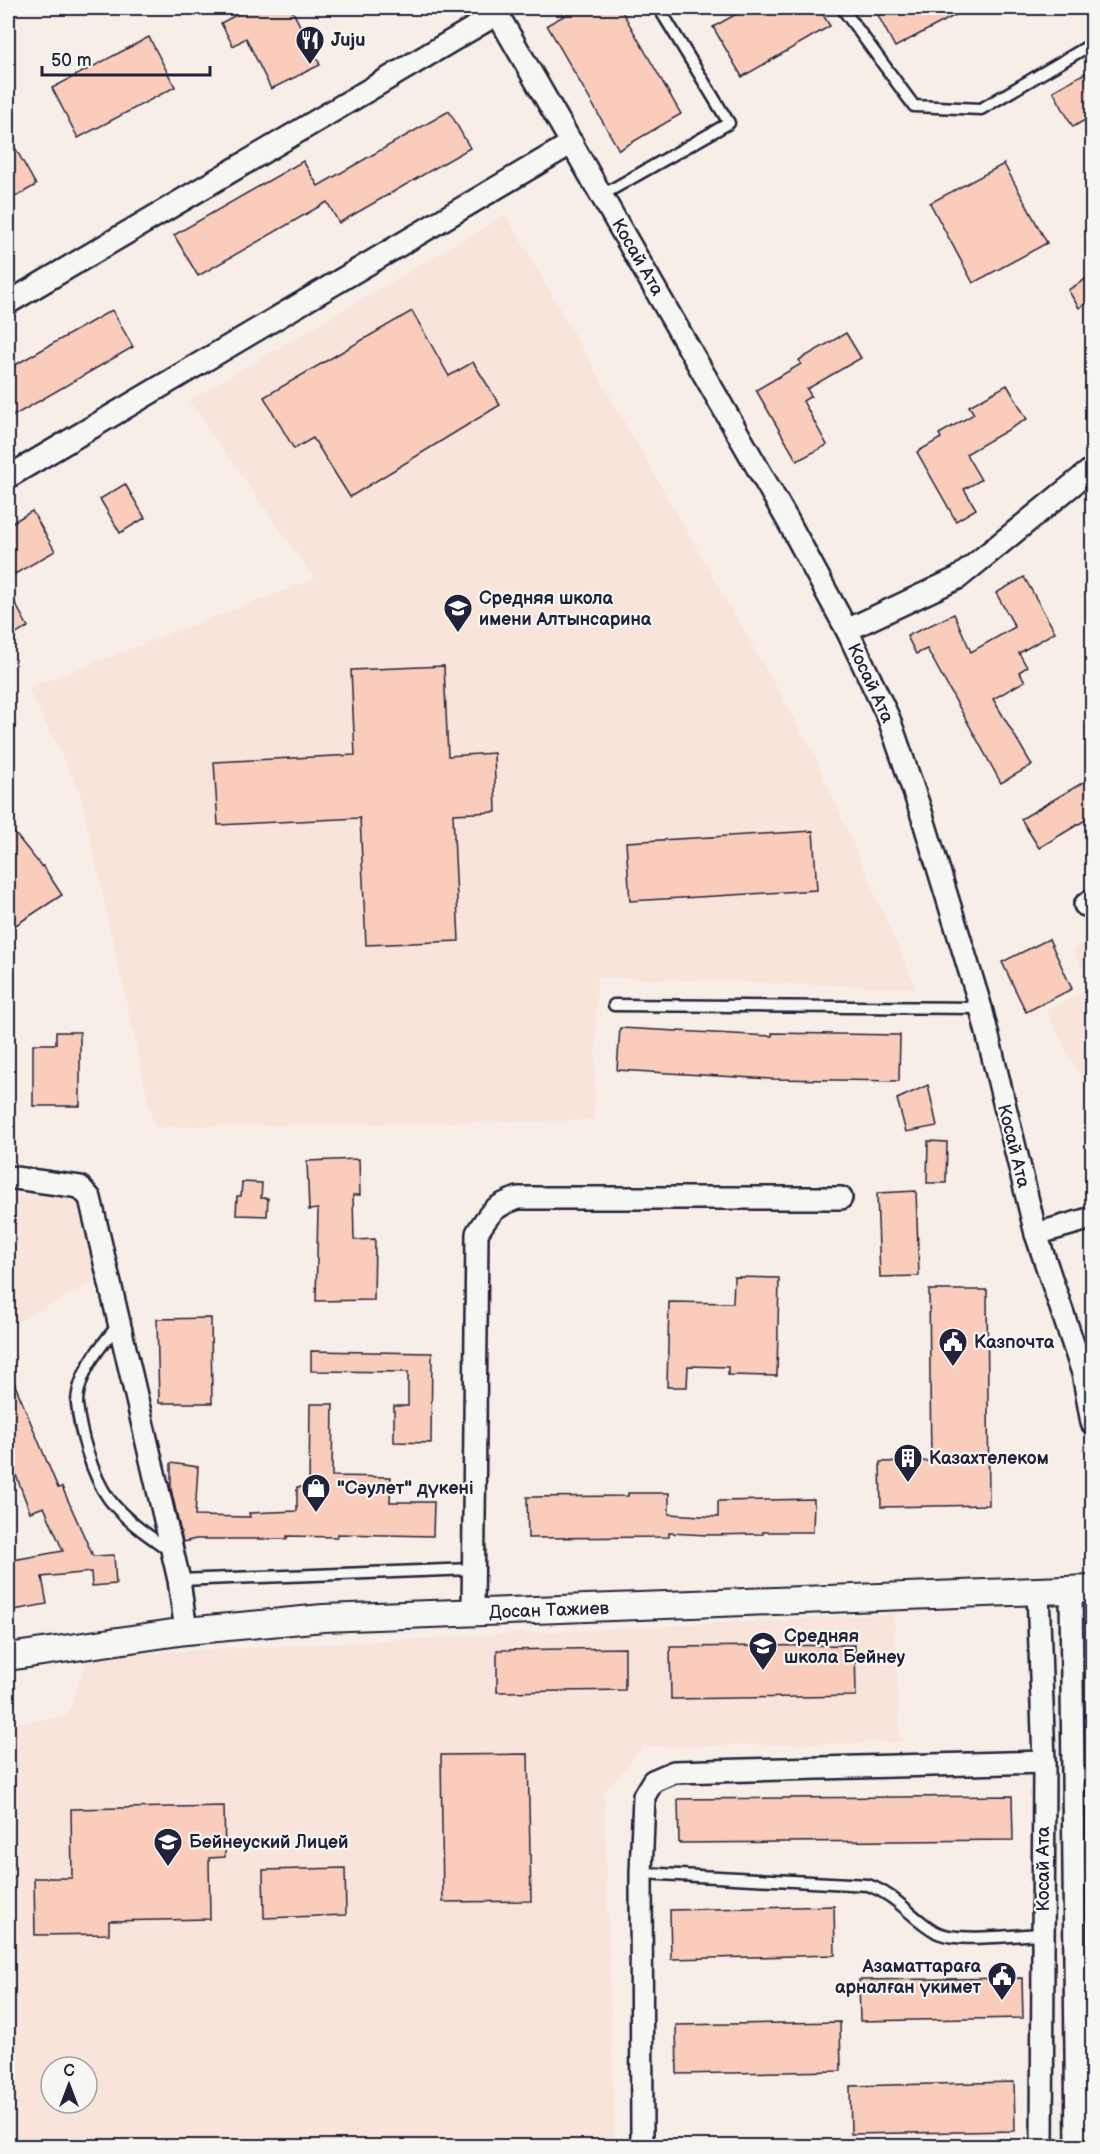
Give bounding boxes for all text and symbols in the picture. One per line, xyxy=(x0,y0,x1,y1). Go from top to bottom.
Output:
restaurant icon: Juju xyxy=(294,24,326,66)
place label: Juju xyxy=(331,30,365,51)
scale bar xyxy=(42,39,210,77)
text: 50 m xyxy=(51,50,92,71)
street label: Косай Ата xyxy=(607,215,668,300)
place label: Средняя школа имени Алтынсарина xyxy=(479,588,652,630)
school or university icon: Средняя школа имени Алтынсарина xyxy=(442,592,474,634)
street label: Косай Ата xyxy=(843,640,898,727)
street label: Косай Ата xyxy=(993,1102,1034,1190)
public building icon: Казпочта xyxy=(937,1326,969,1368)
place label: Казпочта xyxy=(974,1332,1055,1353)
building icon: Казахтелеком xyxy=(892,1442,924,1484)
place label: Казахтелеком xyxy=(929,1448,1049,1469)
shop icon: "Сәулет" дүкені xyxy=(300,1472,332,1514)
place label: "Сәулет" дүкені xyxy=(337,1478,474,1499)
street label: Досан Тажиев xyxy=(489,1598,610,1623)
place label: Средняя школа Бейнеу xyxy=(784,1626,906,1668)
school or university icon: Средняя школа Бейнеу xyxy=(747,1630,779,1672)
school or university icon: Бейнеуский Лицей xyxy=(152,1826,184,1868)
street label: Косай Ата xyxy=(1033,1826,1054,1912)
place label: Бейнеуский Лицей xyxy=(189,1832,349,1853)
place label: Азаматтараға арналған үкимет xyxy=(835,1956,982,1998)
public building icon: Азаматтараға арналған үкимет xyxy=(986,1960,1018,2002)
north arrow xyxy=(39,2055,99,2115)
text: С xyxy=(63,2062,75,2081)

